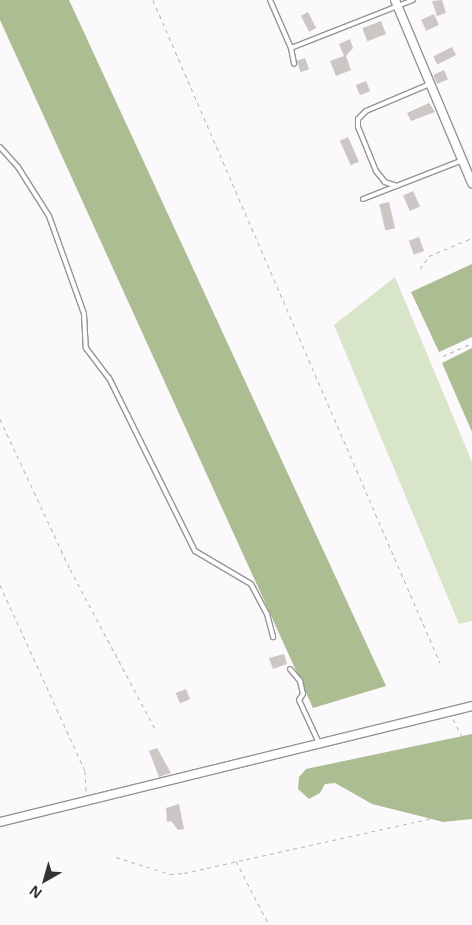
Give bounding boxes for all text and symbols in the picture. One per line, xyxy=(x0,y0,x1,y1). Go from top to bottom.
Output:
north arrow xyxy=(20,855,70,905)
text: N xyxy=(25,881,46,903)

